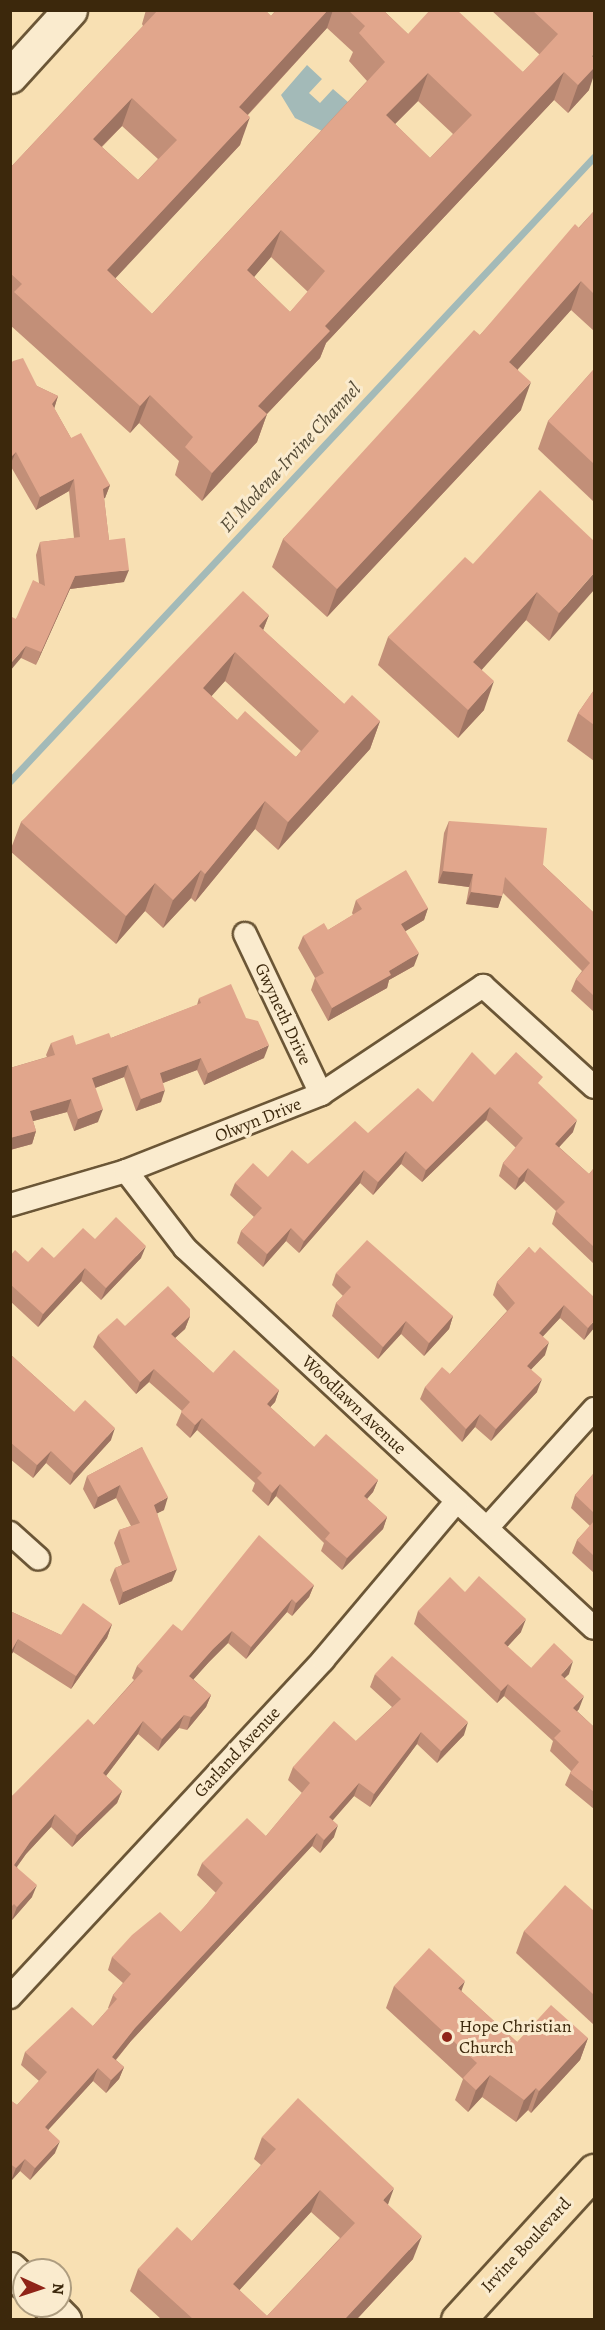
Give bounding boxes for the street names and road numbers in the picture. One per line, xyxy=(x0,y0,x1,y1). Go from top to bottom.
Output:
street label: Gwyneth Drive xyxy=(250,960,316,1068)
street label: Olwyn Drive xyxy=(212,1093,304,1147)
street label: Woodlawn Avenue xyxy=(297,1351,411,1459)
street label: Garland Avenue xyxy=(189,1702,285,1802)
street label: Irvine Boulevard xyxy=(476,2193,576,2297)

